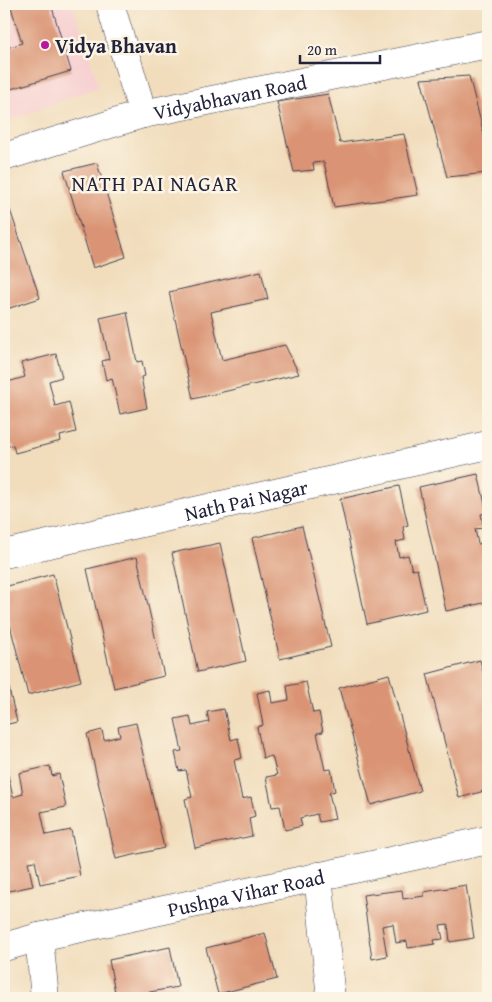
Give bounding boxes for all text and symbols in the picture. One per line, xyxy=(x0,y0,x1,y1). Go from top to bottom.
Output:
place label: Vidya Bhavan xyxy=(55,31,177,60)
scale bar xyxy=(300,32,380,64)
marker: Vidya Bhavan xyxy=(39,39,51,51)
text: 20 m xyxy=(307,39,338,60)
street label: Vidyabhavan Road xyxy=(150,67,309,126)
district label: NATH PAI NAGAR xyxy=(72,168,239,199)
street label: Nath Pai Nagar xyxy=(181,472,310,527)
street label: Pushpa Vihar Road xyxy=(165,861,327,923)

